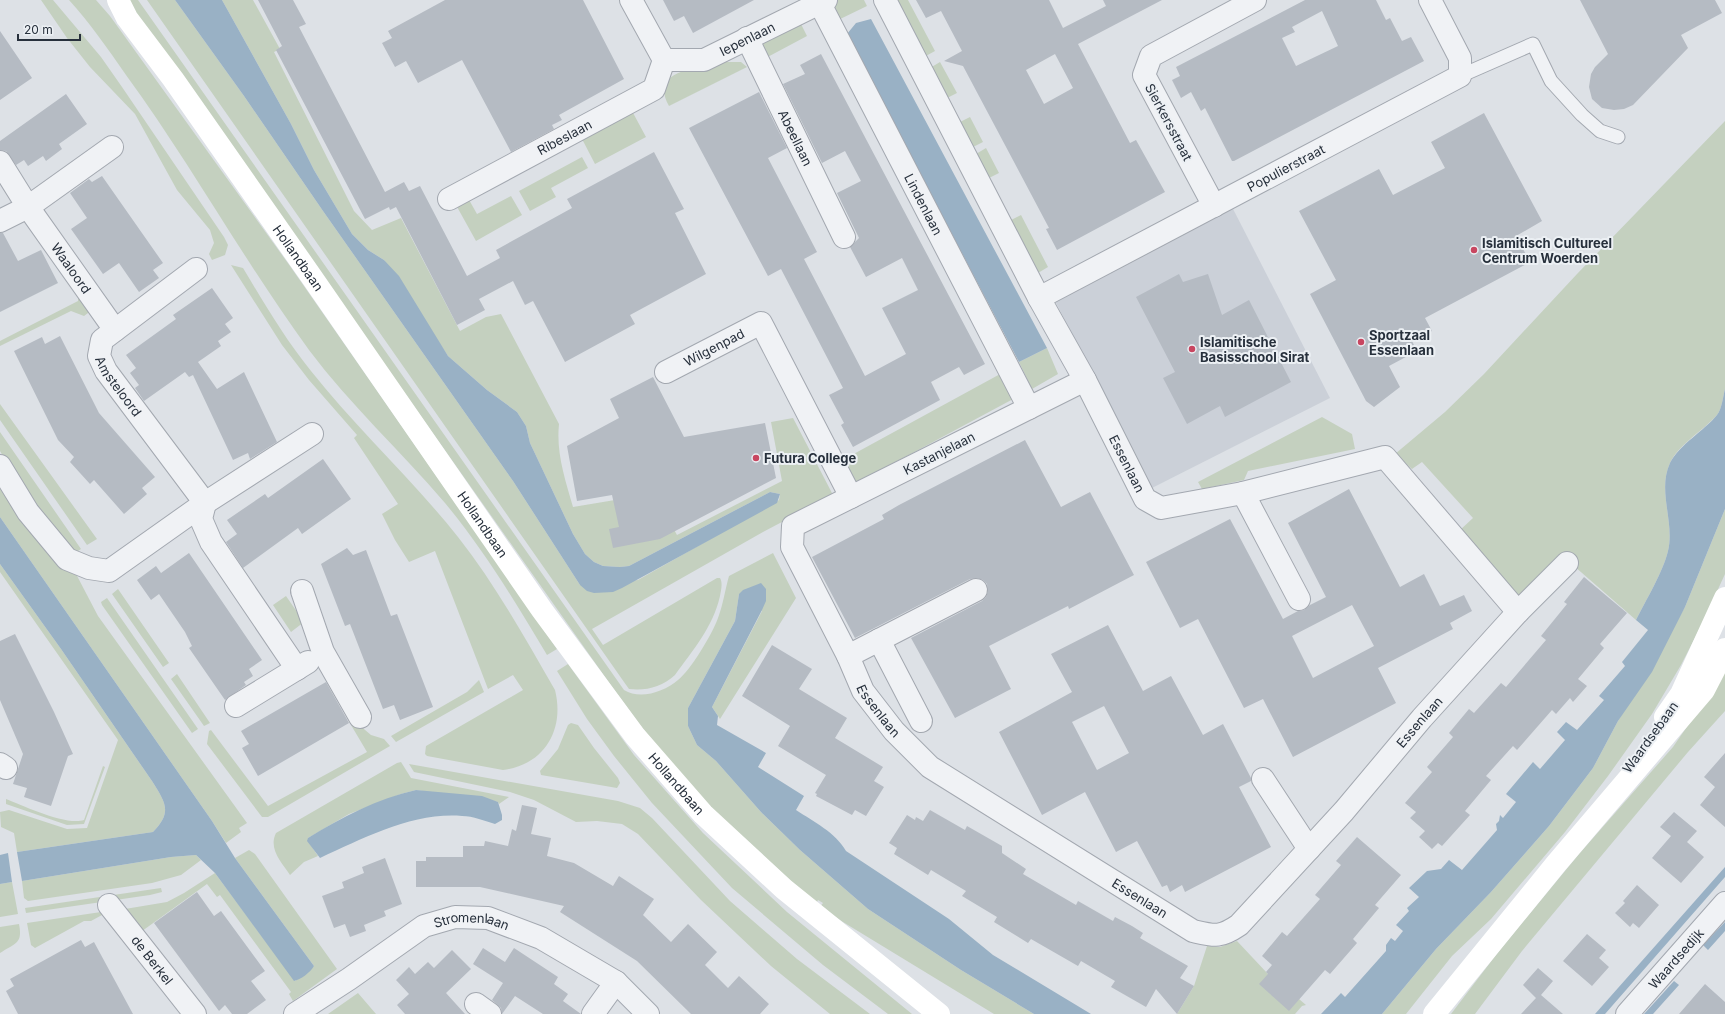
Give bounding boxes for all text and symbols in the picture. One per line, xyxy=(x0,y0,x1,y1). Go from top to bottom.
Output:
scale bar xyxy=(18,16,80,42)
street label: Iepenlaan xyxy=(717,18,777,59)
text: 20 m xyxy=(24,22,53,37)
street label: Sierkersstraat xyxy=(1142,81,1196,163)
street label: Abeellaan xyxy=(775,107,816,169)
street label: Ribeslaan xyxy=(534,116,594,158)
street label: Populierstraat xyxy=(1244,141,1327,195)
street label: Lindenlaan xyxy=(901,171,946,238)
street label: Hollandbaan xyxy=(270,222,327,294)
place label: Islamitisch Cultureel Centrum Woerden xyxy=(1482,235,1612,266)
street label: Waaloord xyxy=(48,240,95,297)
marker: Islamitisch Cultureel Centrum Woerden xyxy=(1469,245,1479,255)
street label: Wilgenpad xyxy=(681,325,747,369)
place label: Sportzaal Essenlaan xyxy=(1369,327,1434,358)
place label: Islamitische Basisschool Sirat xyxy=(1200,334,1310,365)
marker: Sportzaal Essenlaan xyxy=(1356,337,1366,347)
marker: Islamitische Basisschool Sirat xyxy=(1187,344,1197,354)
street label: Amsteloord xyxy=(92,353,145,419)
street label: Kastanjelaan xyxy=(900,428,978,478)
street label: Essenlaan xyxy=(1106,432,1148,495)
place label: Futura College xyxy=(764,450,856,466)
marker: Futura College xyxy=(751,453,761,463)
street label: Hollandbaan xyxy=(454,488,511,561)
street label: Essenlaan xyxy=(853,682,904,741)
street label: Essenlaan xyxy=(1393,693,1446,751)
street label: Waardsebaan xyxy=(1619,698,1681,776)
street label: Hollandbaan xyxy=(645,749,708,818)
street label: Essenlaan xyxy=(1109,875,1171,921)
street label: Stromenlaan xyxy=(432,908,512,933)
street label: Waardsedijk xyxy=(1645,925,1707,992)
street label: de Berkel xyxy=(128,932,177,988)

